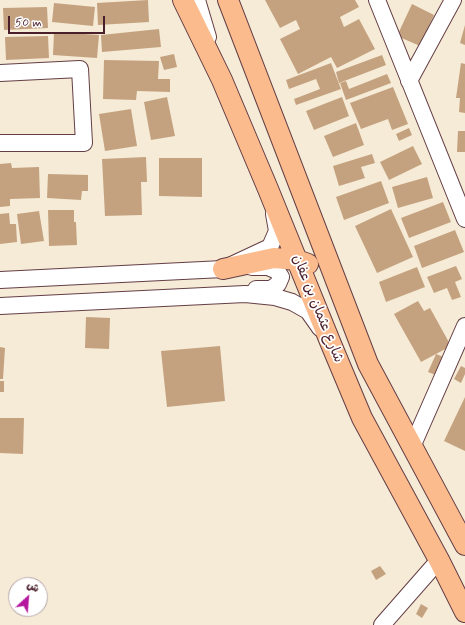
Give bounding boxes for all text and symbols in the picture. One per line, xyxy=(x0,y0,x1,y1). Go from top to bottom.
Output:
scale bar xyxy=(10,8,107,34)
text: 50 m xyxy=(15,15,42,31)
street label: شارع عثمان بن عفان xyxy=(288,253,346,365)
north arrow xyxy=(8,577,48,617)
text: ش xyxy=(24,578,41,596)

